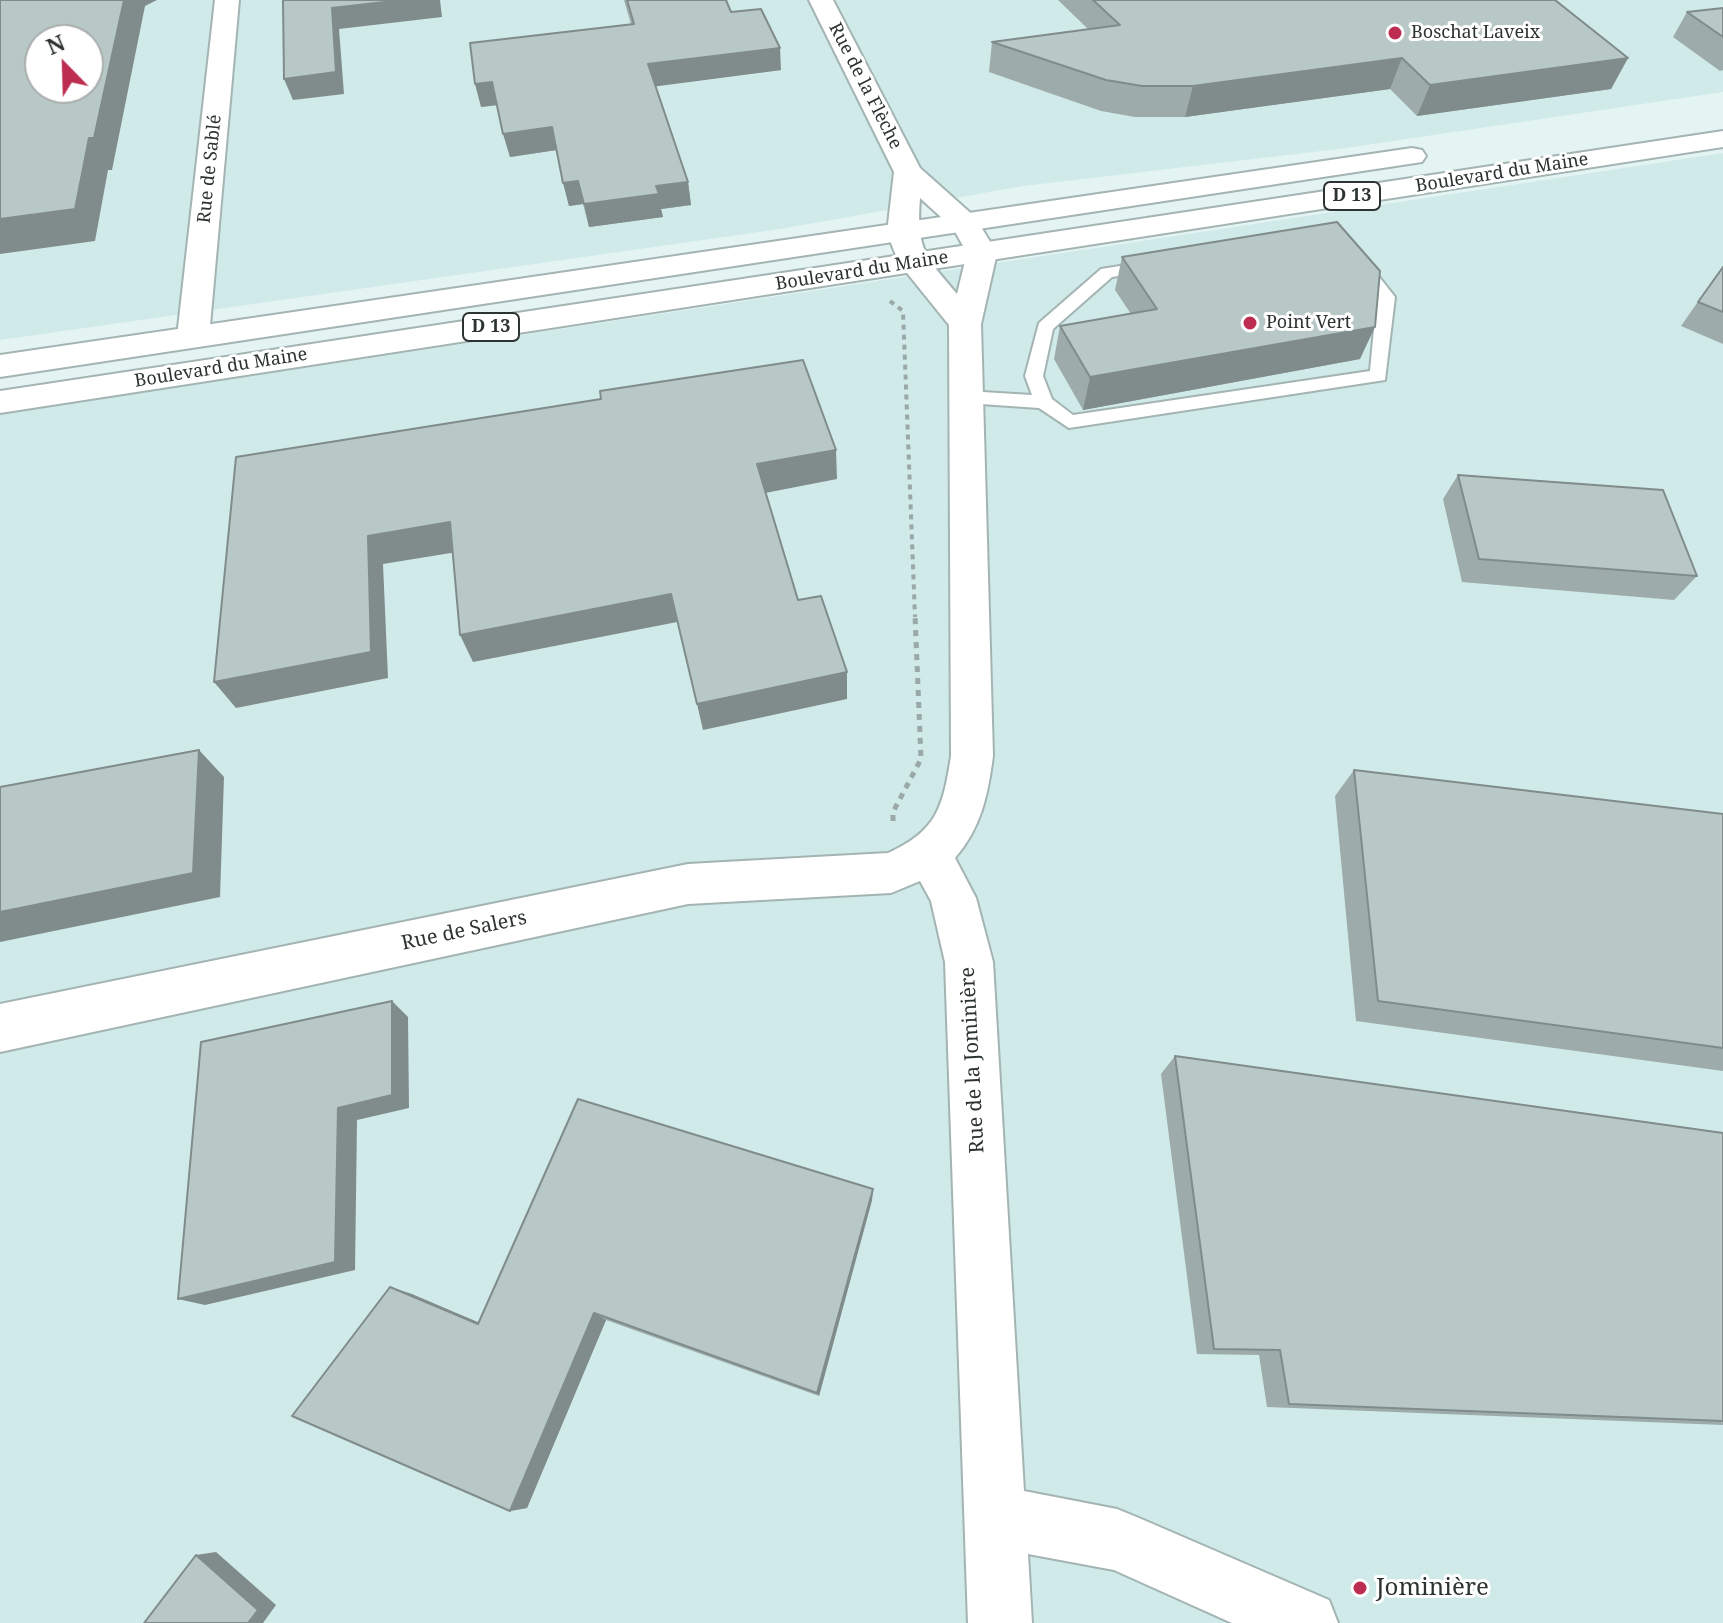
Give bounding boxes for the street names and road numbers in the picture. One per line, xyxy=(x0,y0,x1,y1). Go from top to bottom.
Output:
street label: Rue de la Flèche xyxy=(824,19,906,153)
street label: Rue de Sablé xyxy=(194,114,226,224)
street label: Boulevard du Maine xyxy=(1414,149,1590,197)
road number: D 13 xyxy=(1324,182,1380,210)
street label: Boulevard du Maine xyxy=(774,247,950,295)
road number: D 13 xyxy=(463,313,519,341)
street label: Boulevard du Maine xyxy=(133,344,309,392)
street label: Rue de Salers xyxy=(399,906,529,956)
street label: Rue de la Jominière xyxy=(956,966,990,1154)

